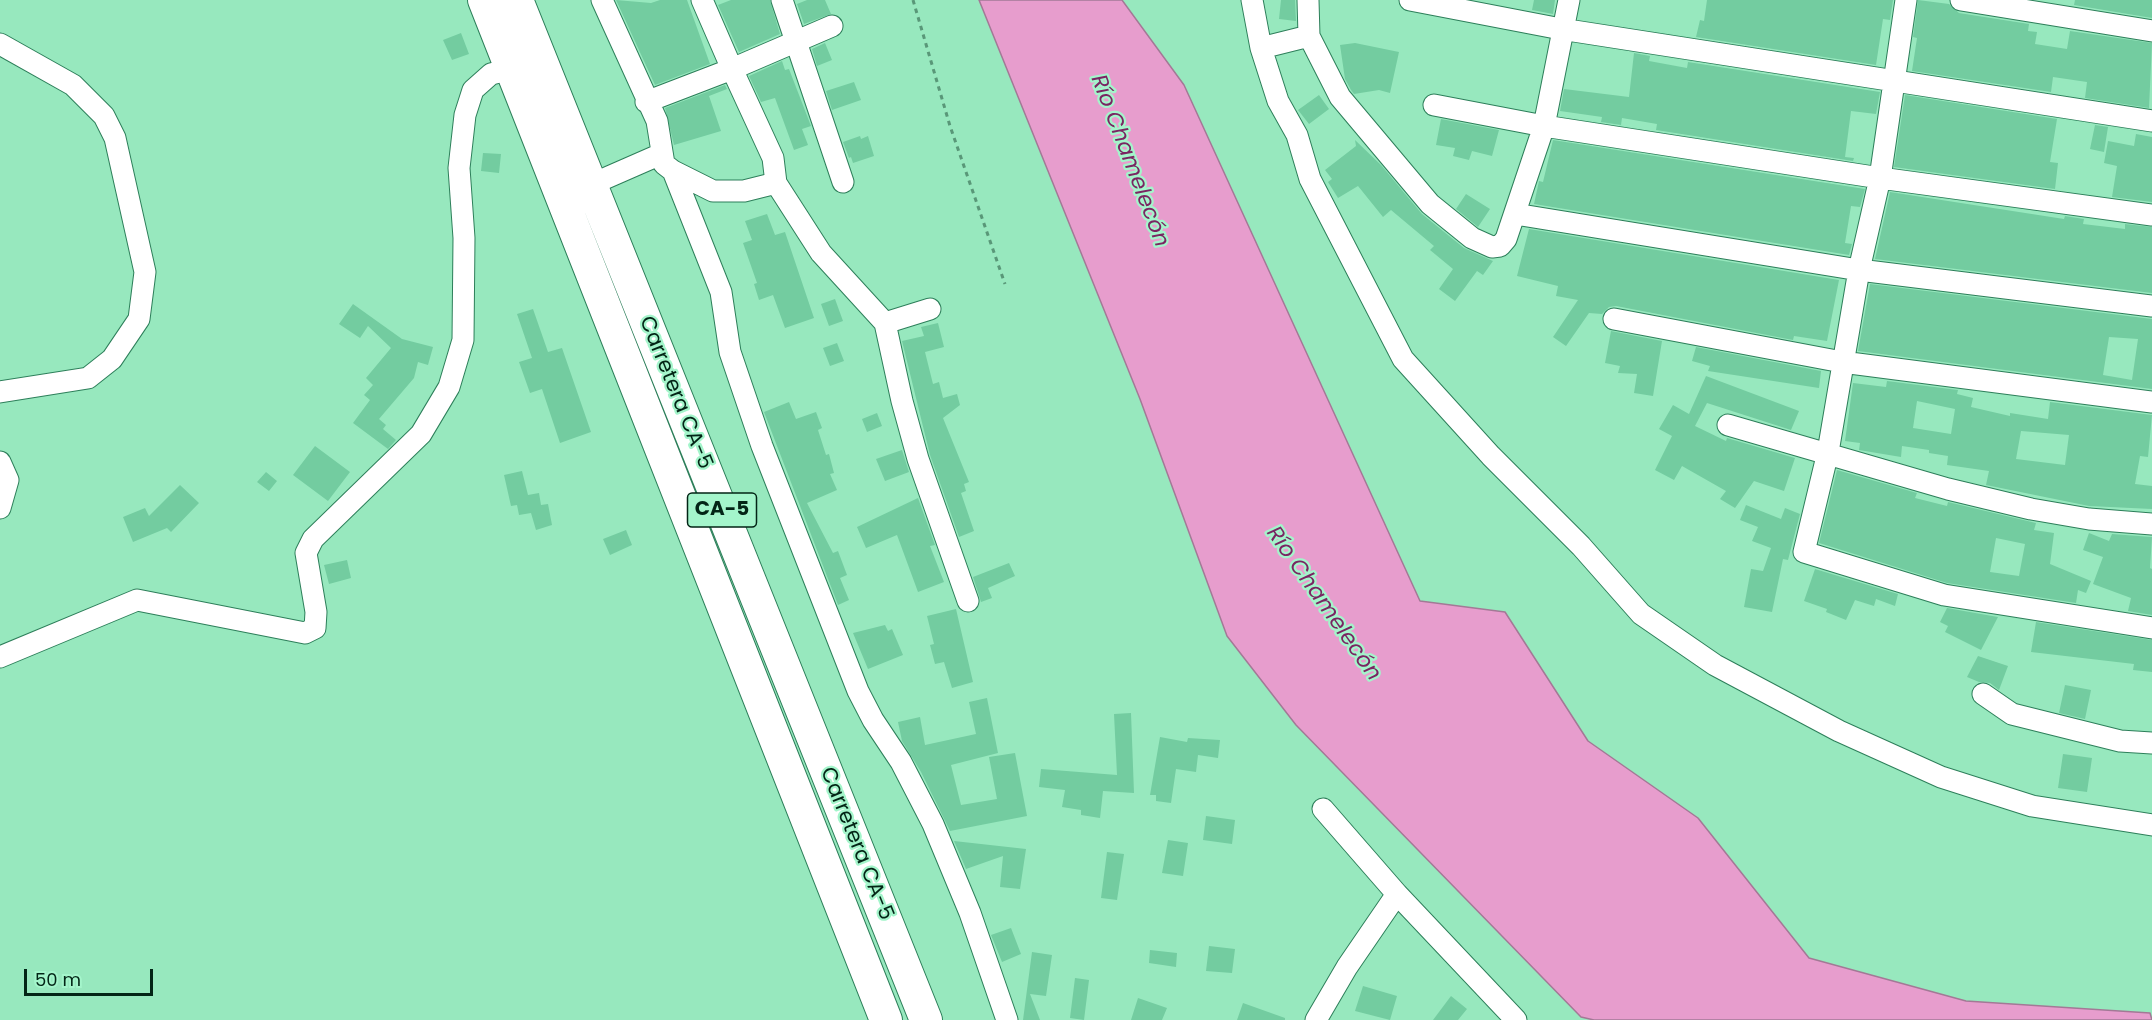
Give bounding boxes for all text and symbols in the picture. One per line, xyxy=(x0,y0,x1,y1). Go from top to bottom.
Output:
water label: Río Chamelecón xyxy=(1084,71,1174,251)
street label: Carretera CA-5 xyxy=(633,313,717,473)
road number: CA-5 xyxy=(688,493,756,527)
water label: Río Chamelecón xyxy=(1260,522,1386,686)
street label: Carretera CA-5 xyxy=(814,764,898,924)
scale bar xyxy=(27,957,156,995)
text: 50 m xyxy=(35,967,81,992)

